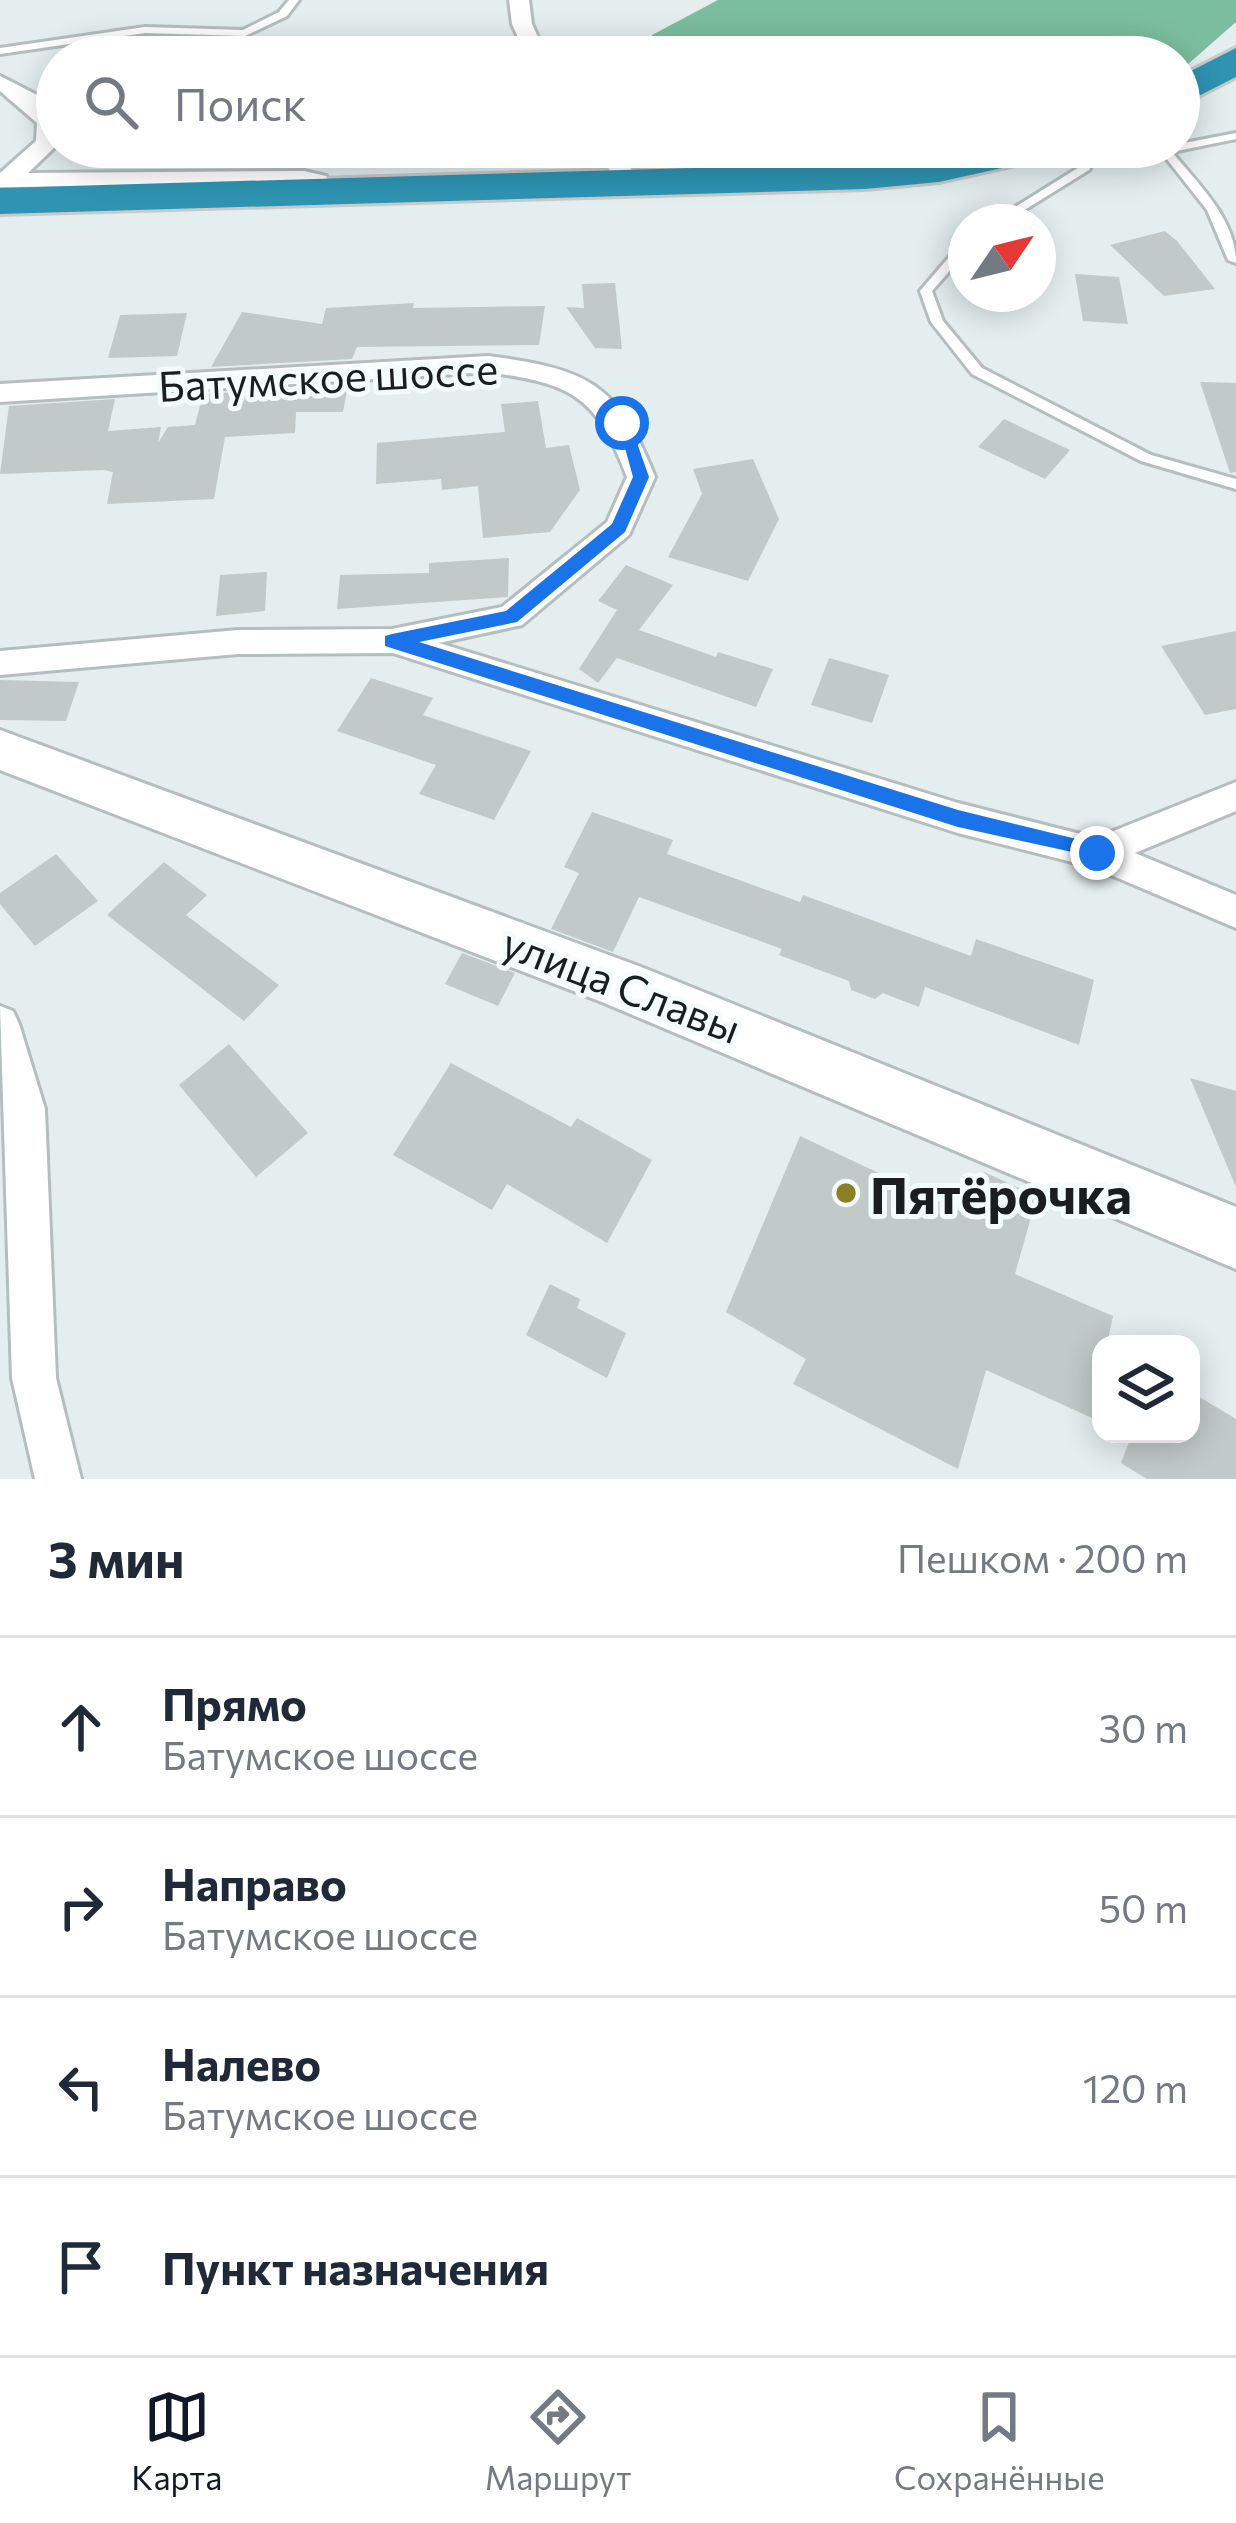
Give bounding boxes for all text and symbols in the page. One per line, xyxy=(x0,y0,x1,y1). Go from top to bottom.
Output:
search box xyxy=(36,36,1200,168)
icon: search xyxy=(78,69,144,135)
text: Поиск xyxy=(174,75,307,130)
north arrow xyxy=(948,204,1056,312)
street label: Батумское шоссе xyxy=(157,341,499,411)
route start xyxy=(595,396,649,450)
route end xyxy=(1070,826,1124,880)
street label: улица Славы xyxy=(496,915,748,1053)
place label: Пятёрочка xyxy=(870,1162,1132,1225)
marker: Пятёрочка xyxy=(833,1180,859,1206)
map controls xyxy=(1092,1335,1200,1443)
button: layers xyxy=(1092,1335,1200,1443)
text: 3 мин xyxy=(48,1526,184,1589)
text: Пешком · 200 m xyxy=(897,1533,1188,1581)
text: Прямо xyxy=(162,1675,307,1730)
icon: ahead xyxy=(48,1694,114,1760)
text: 30 m xyxy=(1099,1703,1188,1751)
text: Батумское шоссе xyxy=(162,1730,478,1778)
text: Направо xyxy=(162,1855,347,1910)
icon: right xyxy=(48,1874,114,1940)
text: 50 m xyxy=(1099,1883,1188,1931)
text: Батумское шоссе xyxy=(162,1910,478,1958)
text: Налево xyxy=(162,2035,321,2090)
icon: left xyxy=(48,2054,114,2120)
text: 120 m xyxy=(1083,2063,1188,2111)
text: Батумское шоссе xyxy=(162,2090,478,2138)
icon: arrive xyxy=(48,2234,114,2300)
text: Пункт назначения xyxy=(162,2239,549,2294)
tab: Карта xyxy=(131,2384,222,2497)
tab: Маршрут xyxy=(485,2384,631,2497)
tab: Сохранённые xyxy=(894,2384,1105,2497)

